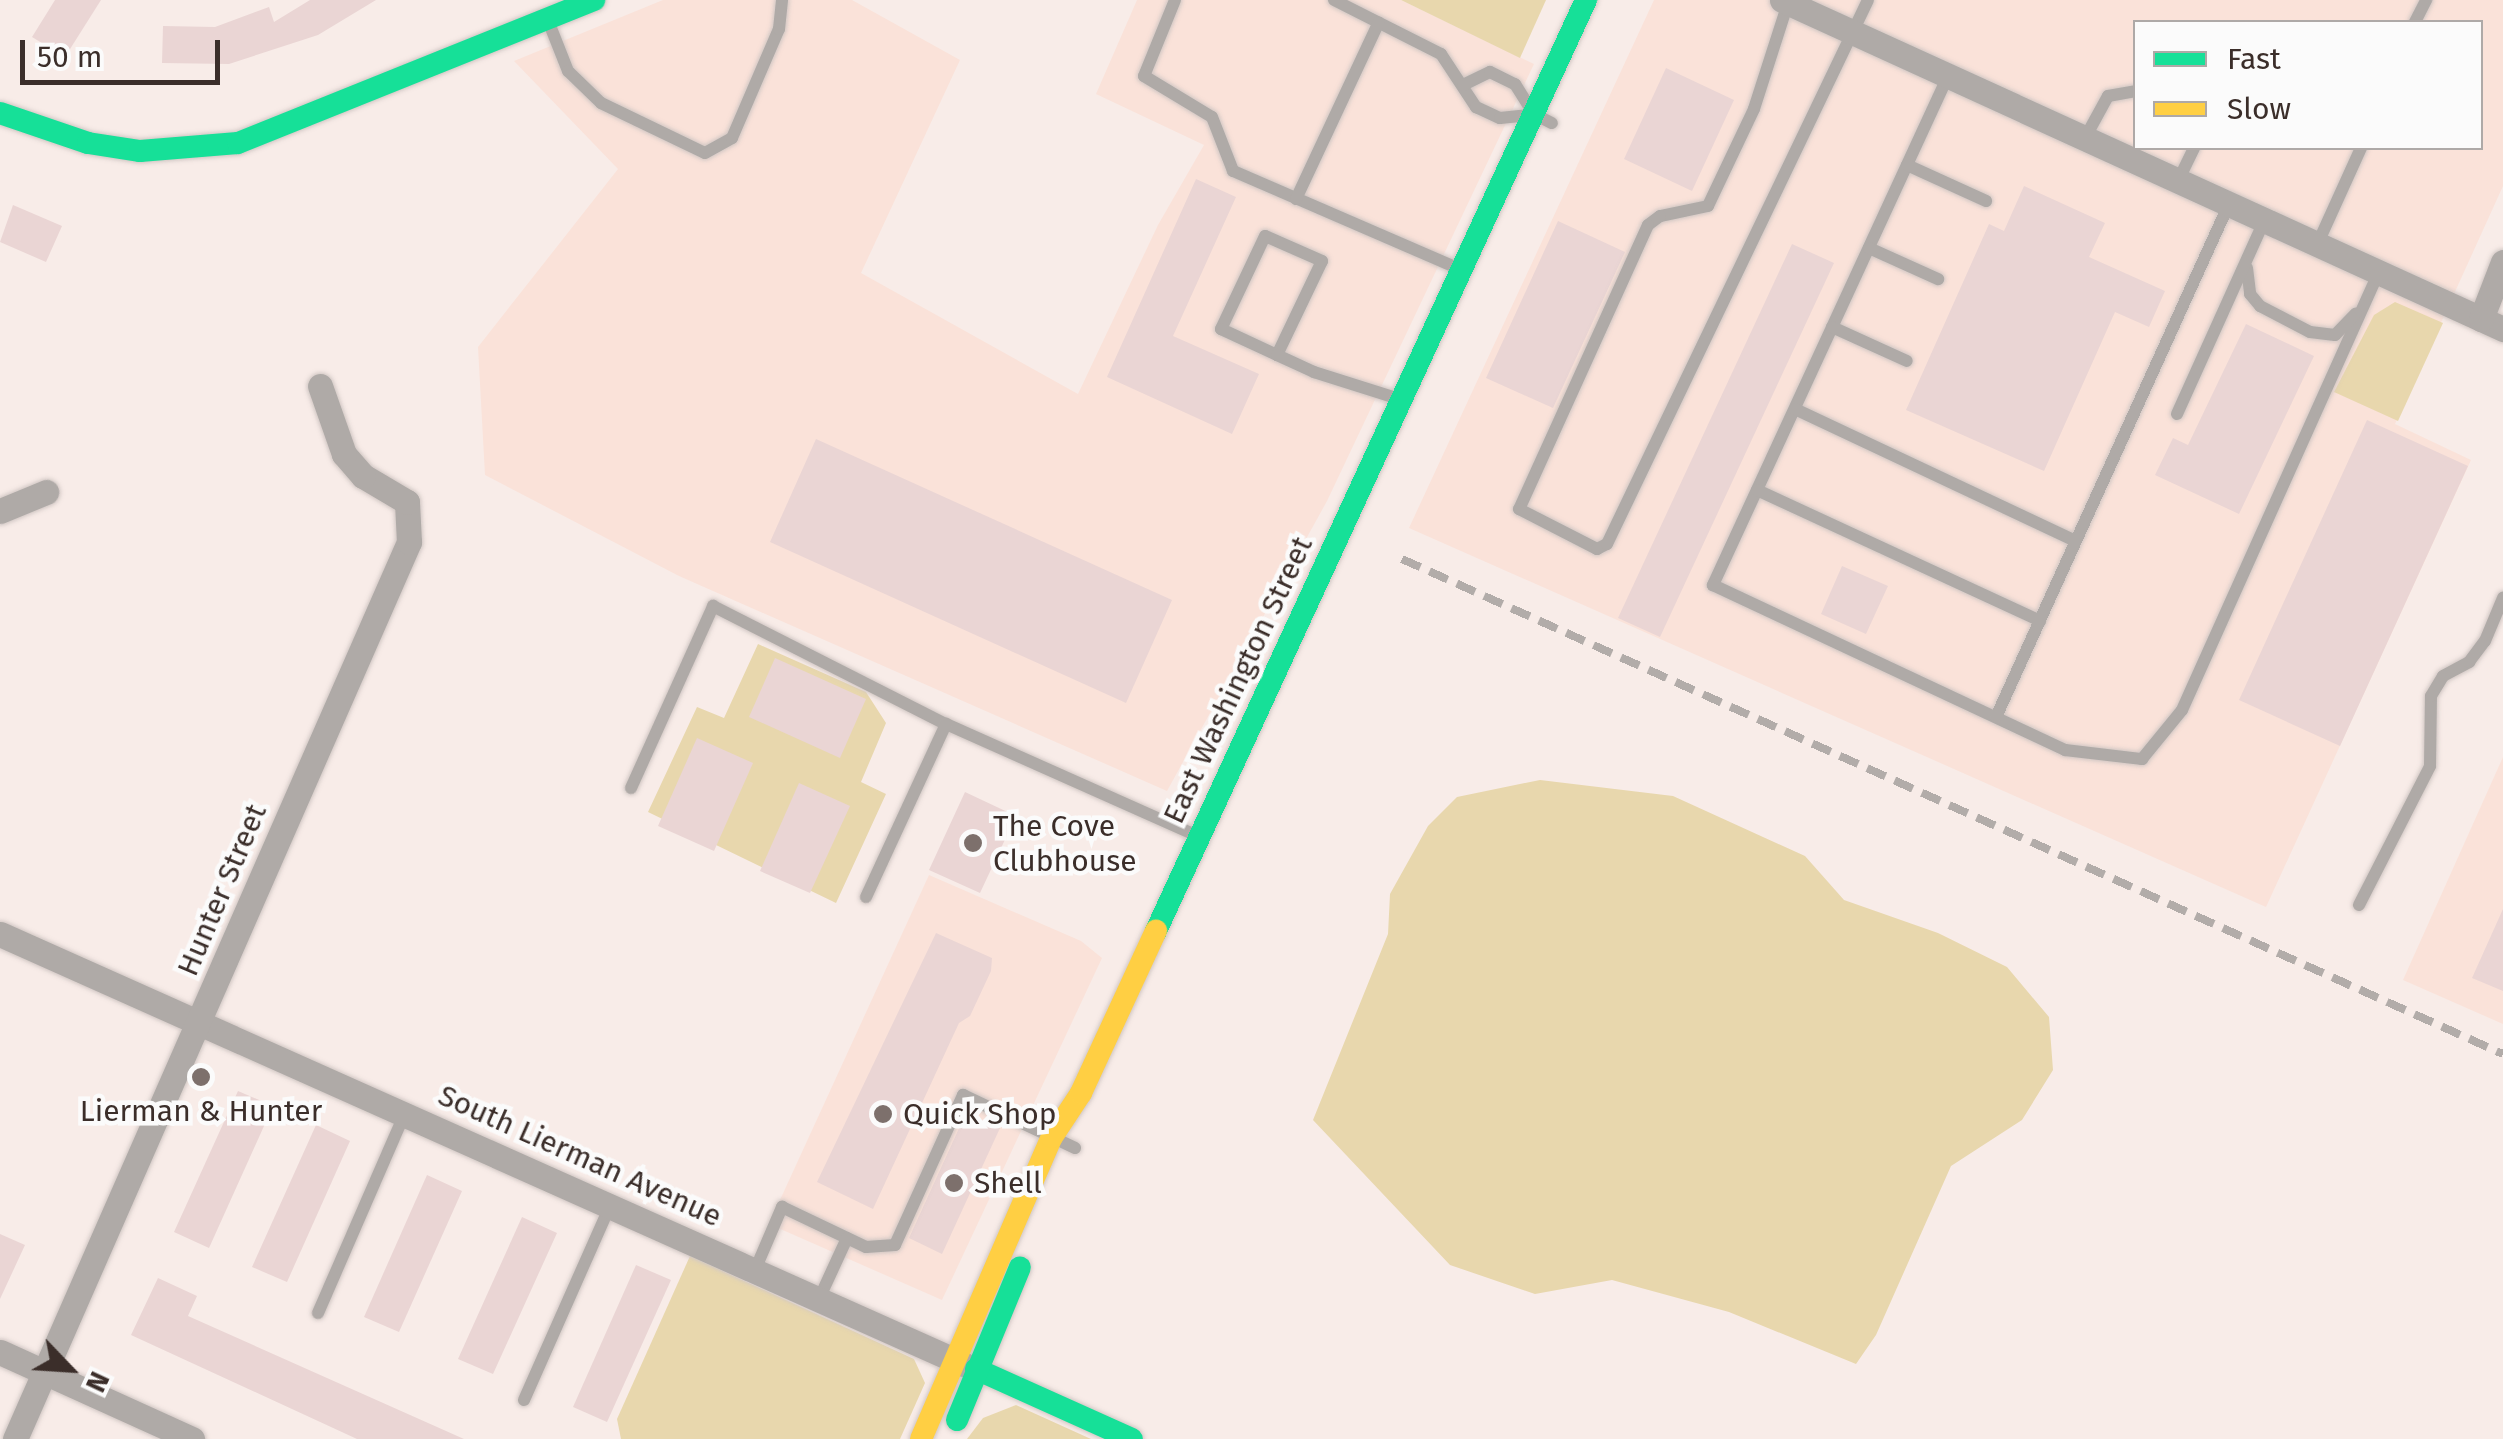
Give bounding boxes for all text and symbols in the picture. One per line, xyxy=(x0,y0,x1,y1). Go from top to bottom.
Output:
scale bar xyxy=(25,20,225,82)
legend xyxy=(2133,20,2483,150)
text: 50 m xyxy=(37,39,102,75)
text: Fast xyxy=(2227,41,2281,77)
text: Slow xyxy=(2227,91,2291,127)
street label: East Washington Street xyxy=(1156,531,1320,829)
street label: Hunter Street xyxy=(170,799,274,981)
place label: The Cove Clubhouse xyxy=(993,808,1136,878)
marker: The Cove Clubhouse xyxy=(962,832,984,854)
marker: Lierman & Hunter xyxy=(190,1066,212,1088)
street label: South Lierman Avenue xyxy=(433,1077,727,1235)
place label: Lierman & Hunter xyxy=(80,1093,322,1129)
place label: Quick Shop xyxy=(903,1096,1057,1132)
marker: Quick Shop xyxy=(872,1103,894,1125)
place label: Shell xyxy=(974,1165,1042,1201)
marker: Shell xyxy=(943,1172,965,1194)
north arrow xyxy=(20,1319,120,1419)
text: N xyxy=(79,1366,117,1397)

